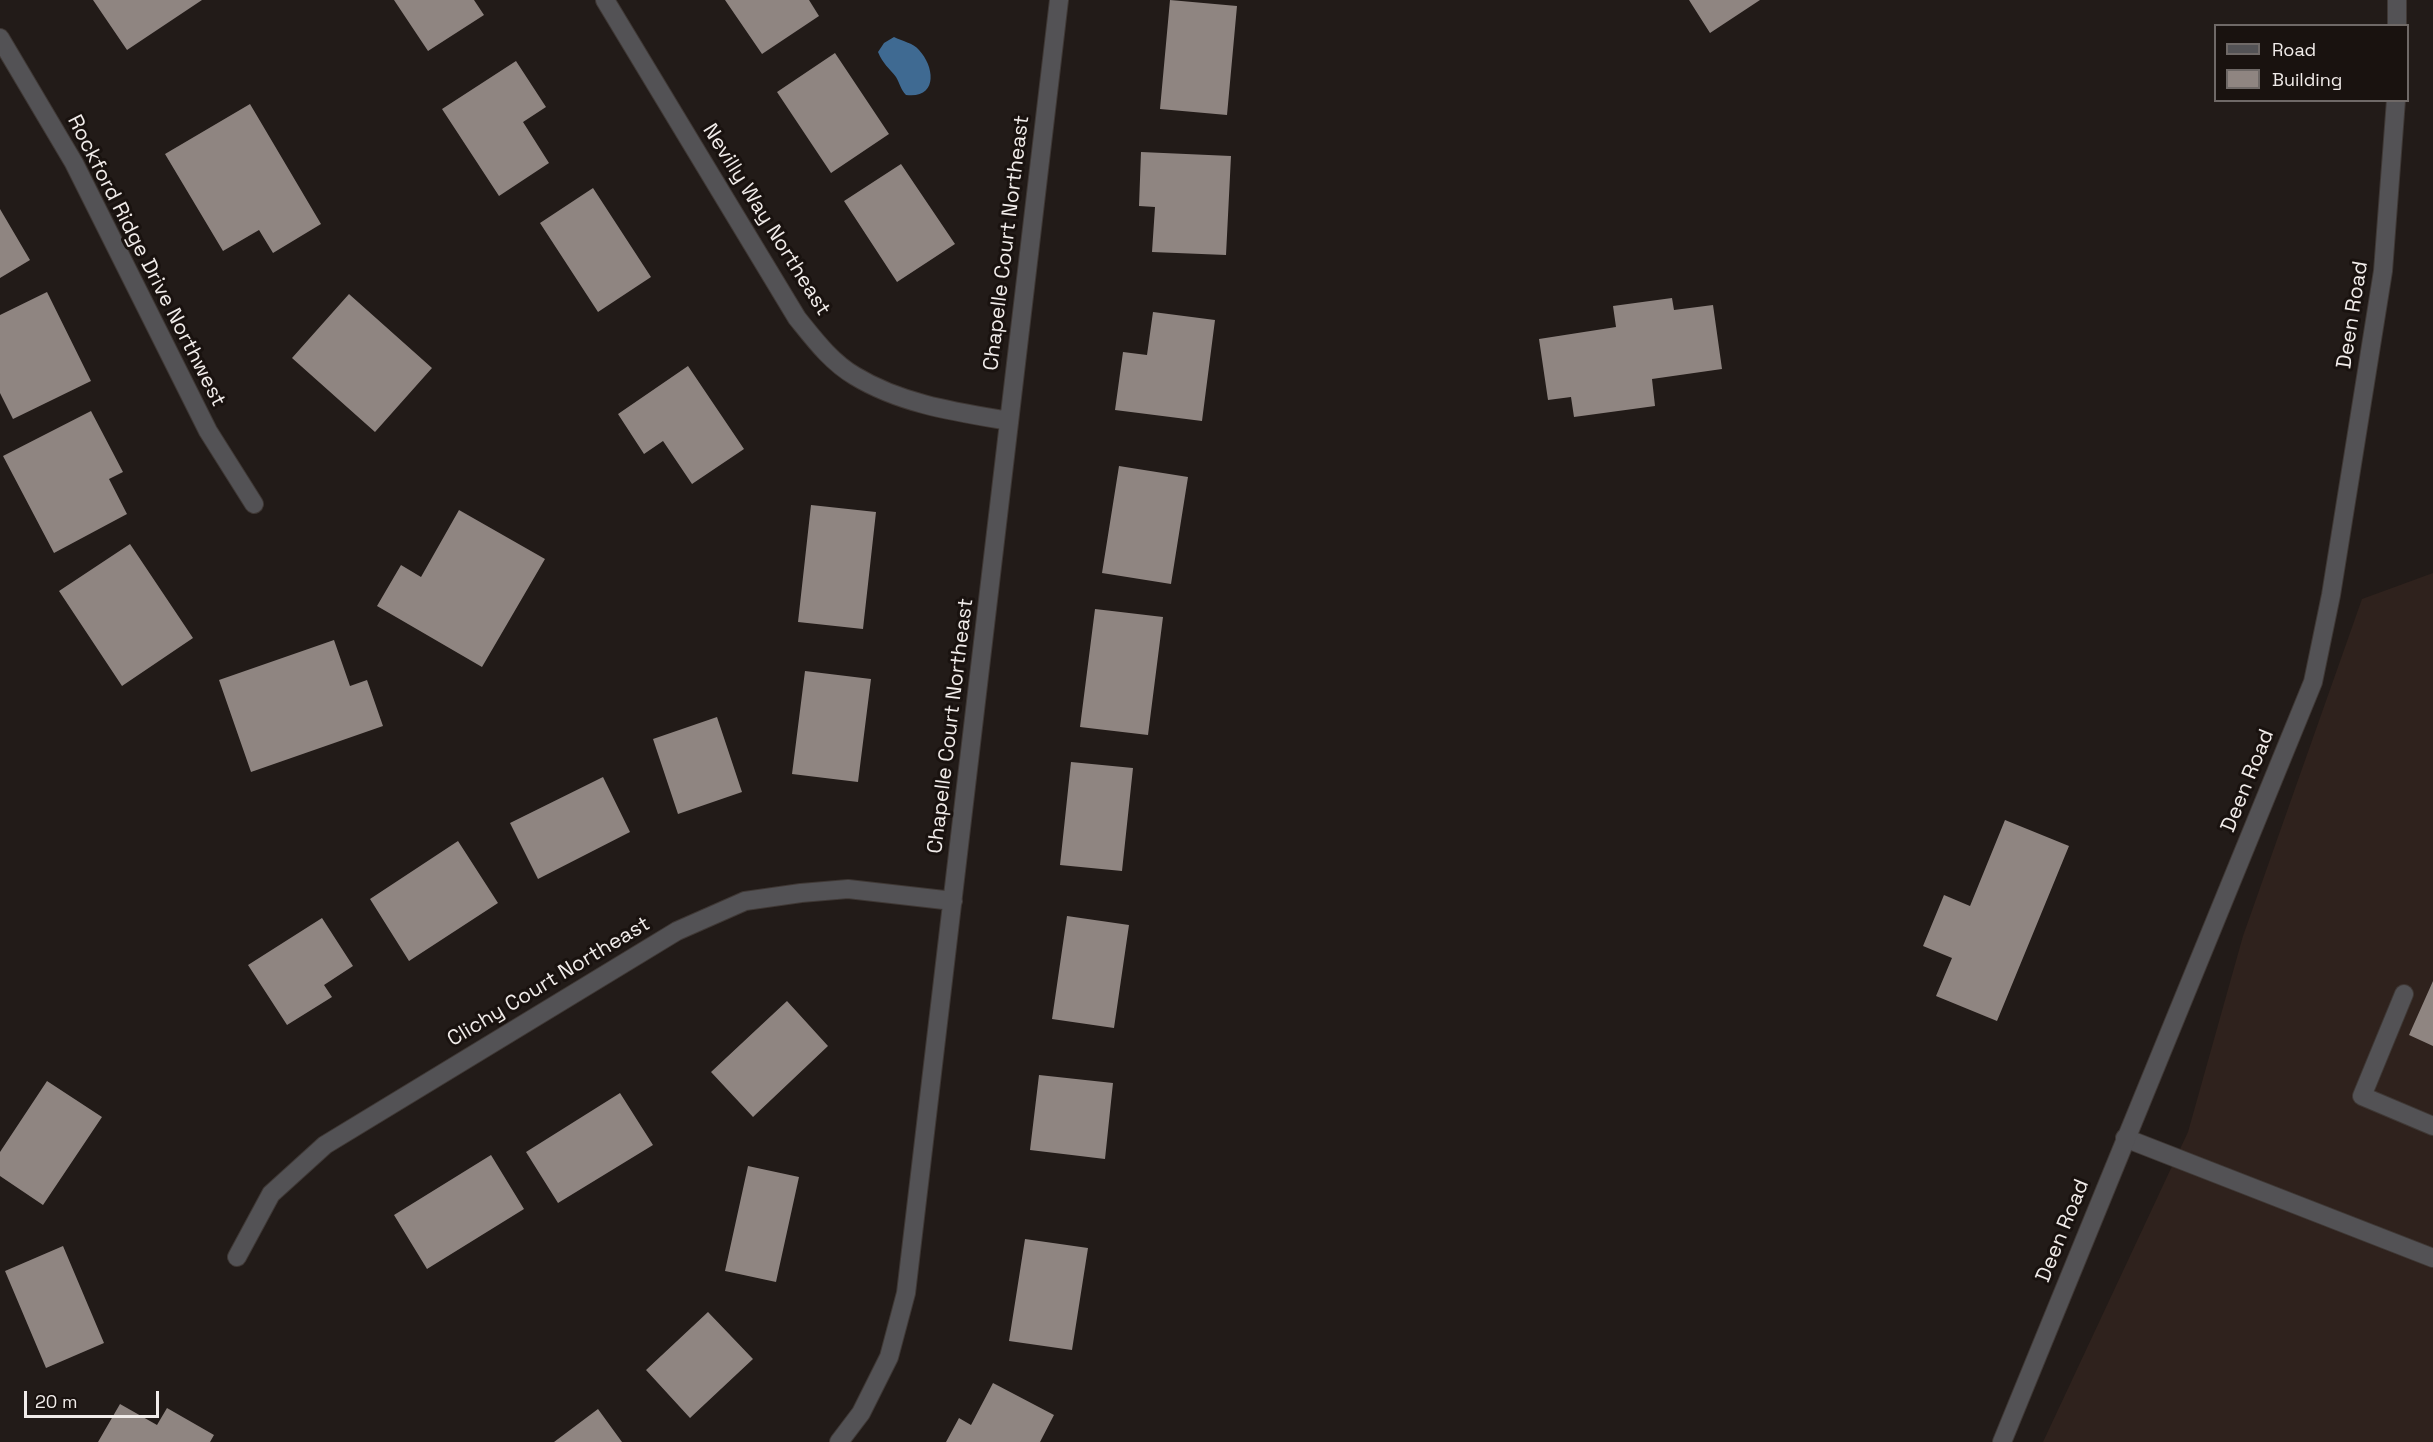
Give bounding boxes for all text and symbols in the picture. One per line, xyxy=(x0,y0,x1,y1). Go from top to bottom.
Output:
legend xyxy=(2214,24,2409,102)
text: Road xyxy=(2272,38,2316,61)
text: Building xyxy=(2272,68,2342,91)
street label: Rockford Ridge Drive Northwest xyxy=(61,111,231,411)
street label: Chapelle Court Northeast xyxy=(979,114,1035,372)
street label: Nevilly Way Northeast xyxy=(697,119,835,321)
street label: Deen Road xyxy=(2332,259,2374,371)
street label: Chapelle Court Northeast xyxy=(923,597,979,855)
street label: Deen Road xyxy=(2216,726,2280,836)
street label: Clichy Court Northeast xyxy=(443,911,655,1053)
street label: Deen Road xyxy=(2031,1176,2095,1286)
scale bar xyxy=(27,1379,162,1417)
text: 20 m xyxy=(35,1390,78,1413)

